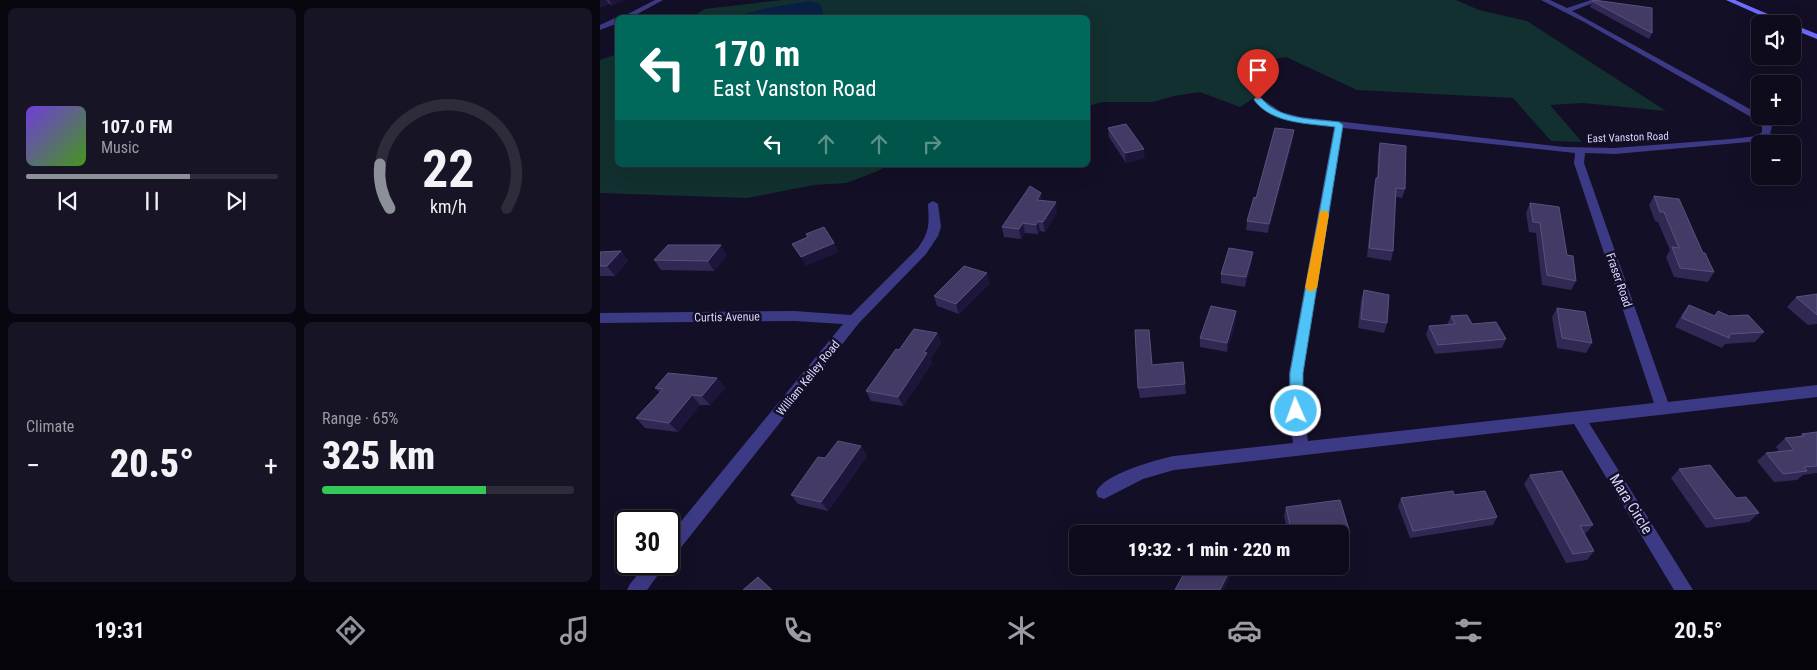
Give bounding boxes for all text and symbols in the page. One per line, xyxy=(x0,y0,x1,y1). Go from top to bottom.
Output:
map controls xyxy=(1751,15,1801,185)
button: sound xyxy=(1751,15,1801,65)
text: 170 m xyxy=(713,34,800,75)
icon: left xyxy=(630,35,695,100)
pin xyxy=(1237,49,1279,100)
icon: arrive xyxy=(1244,56,1272,84)
button: + xyxy=(1751,75,1801,125)
text: East Vanston Road xyxy=(713,76,876,101)
text: 107.0 FM xyxy=(101,115,173,138)
icon: left xyxy=(759,130,787,158)
icon: ahead xyxy=(812,130,840,158)
icon: ahead xyxy=(865,130,893,158)
icon: right xyxy=(918,130,946,158)
street label: East Vanston Road xyxy=(1587,130,1669,145)
button: − xyxy=(1751,135,1801,185)
text: Music xyxy=(101,138,139,157)
text: 22 xyxy=(422,139,474,200)
icon: previous xyxy=(54,187,82,215)
icon: pause xyxy=(138,187,166,215)
icon: next xyxy=(222,187,250,215)
text: km/h xyxy=(430,196,466,217)
street label: Fraser Road xyxy=(1603,251,1635,309)
street label: Curtis Avenue xyxy=(694,309,760,325)
street label: William Kelley Road xyxy=(773,338,843,418)
position arrow xyxy=(1269,384,1321,436)
text: Range · 65% xyxy=(322,409,398,428)
text: Climate xyxy=(26,417,74,436)
text: 325 km xyxy=(322,434,435,478)
text: 20.5° xyxy=(110,442,194,486)
text: − xyxy=(26,449,40,482)
text: + xyxy=(264,449,278,482)
street label: Mara Circle xyxy=(1606,471,1656,537)
speed limit sign: 30 xyxy=(615,510,680,575)
text: 19:32 · 1 min · 220 m xyxy=(1128,538,1290,561)
icon: directions xyxy=(333,613,368,648)
icon: music xyxy=(557,613,592,648)
icon: phone xyxy=(780,613,815,648)
icon: climate xyxy=(1004,613,1039,648)
icon: car xyxy=(1227,613,1262,648)
icon: filters xyxy=(1451,613,1486,648)
text: 19:31 xyxy=(94,618,145,643)
text: 20.5° xyxy=(1674,618,1723,643)

